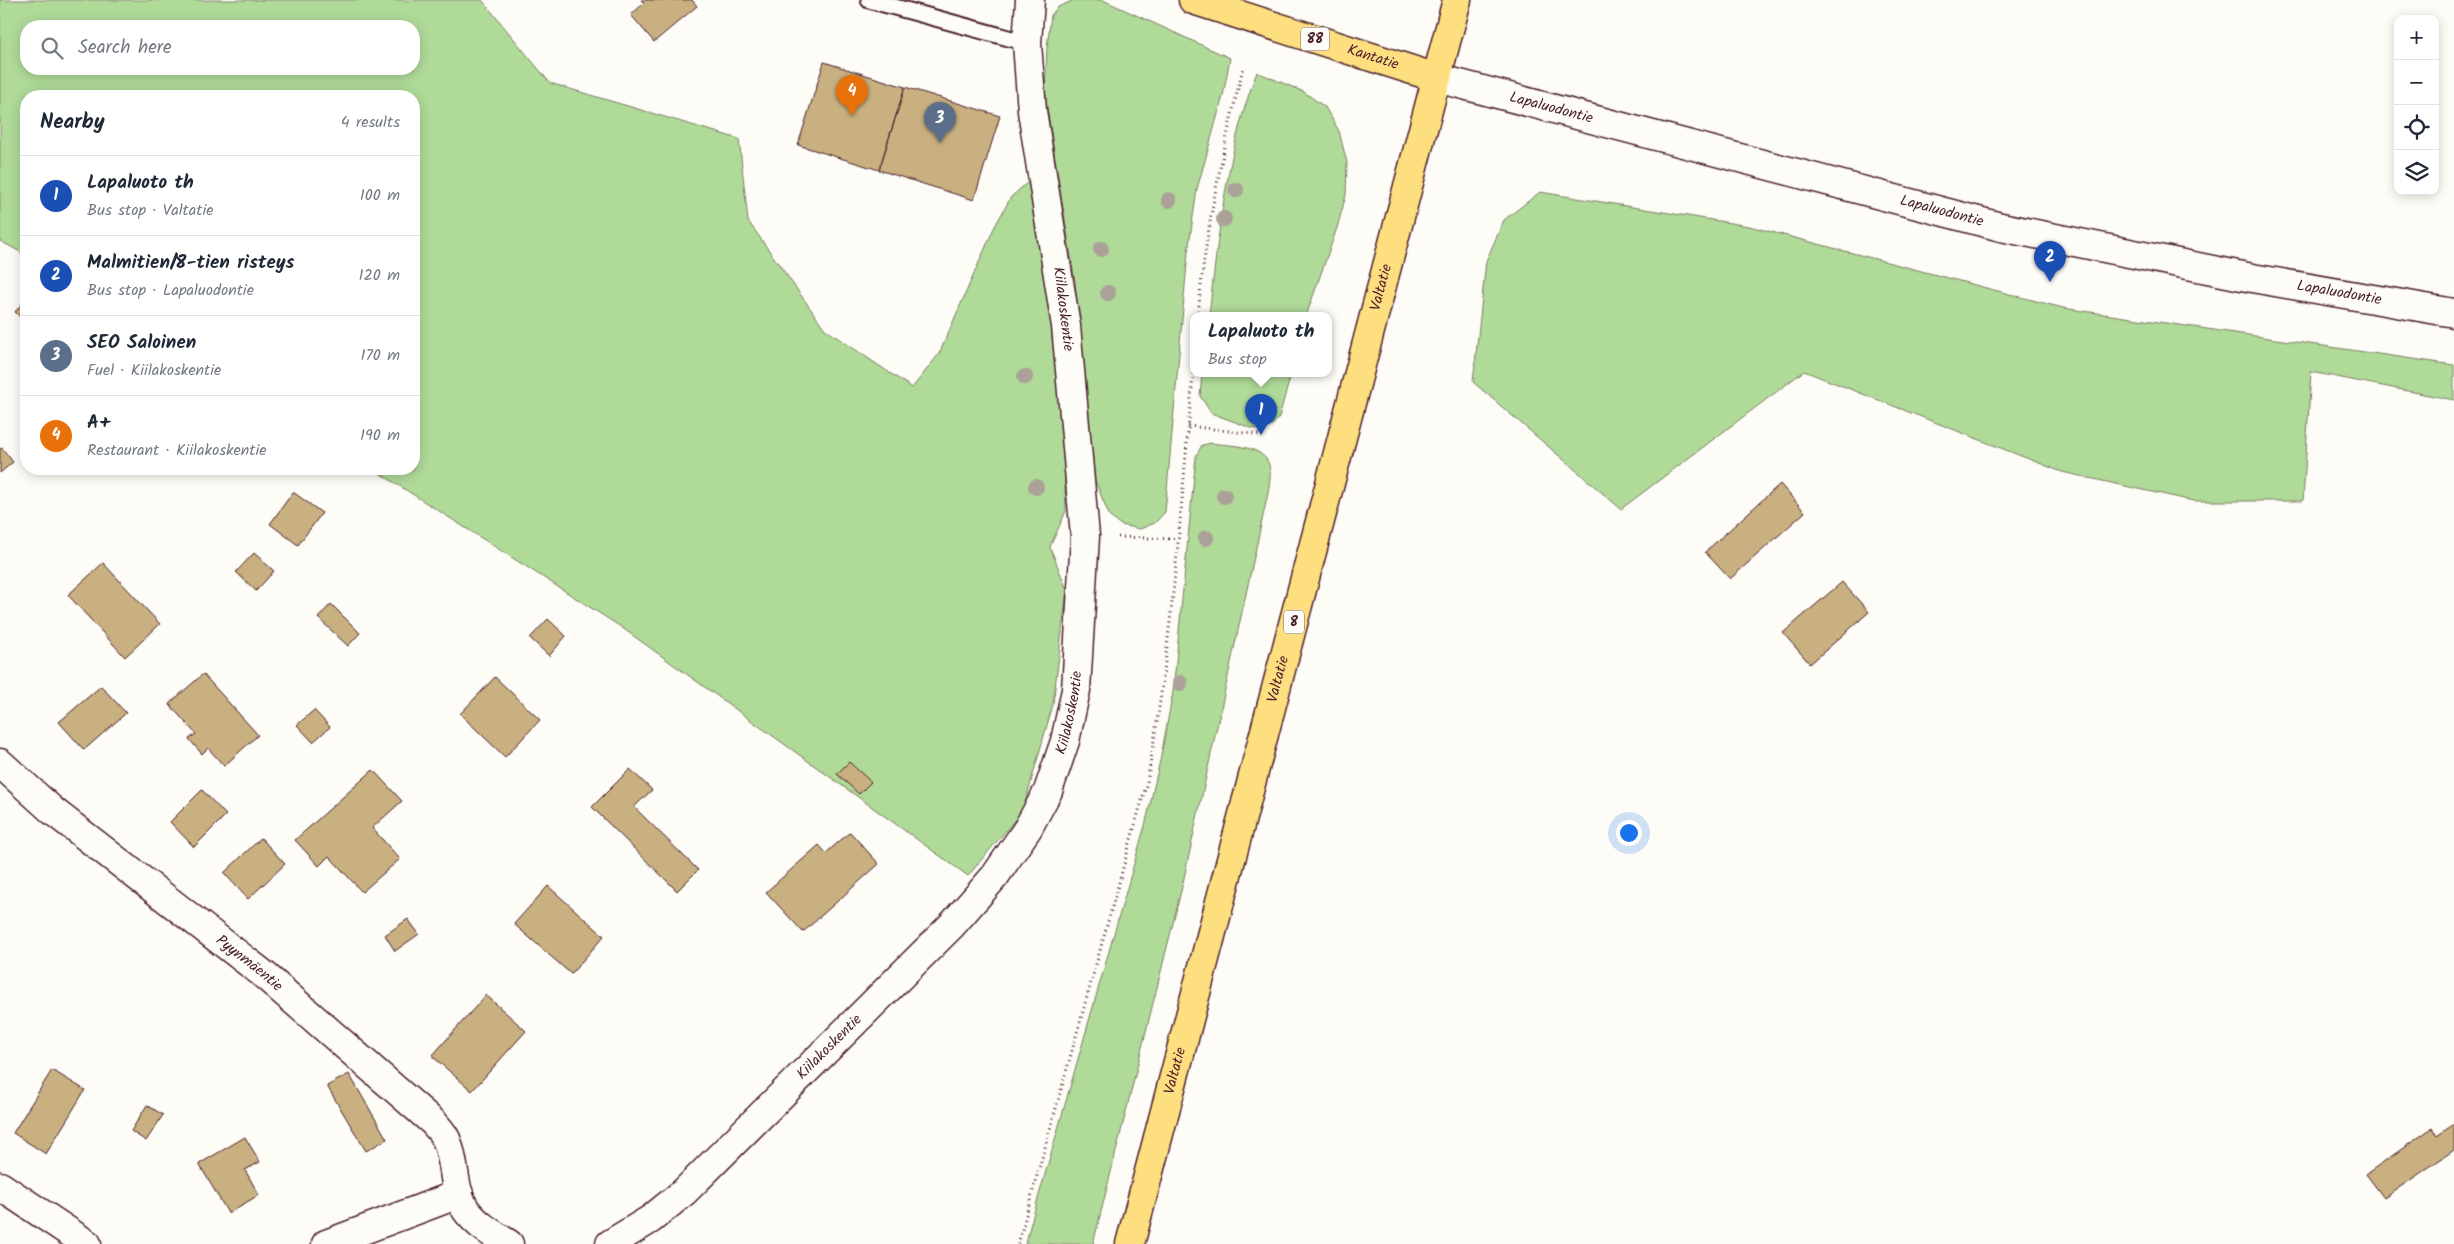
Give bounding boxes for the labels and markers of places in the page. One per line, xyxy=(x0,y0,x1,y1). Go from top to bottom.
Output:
pin: 4 xyxy=(836,75,868,116)
pin: 3 xyxy=(924,102,956,143)
pin: 2 xyxy=(2034,241,2066,282)
pin: 1 xyxy=(1245,394,1277,435)

